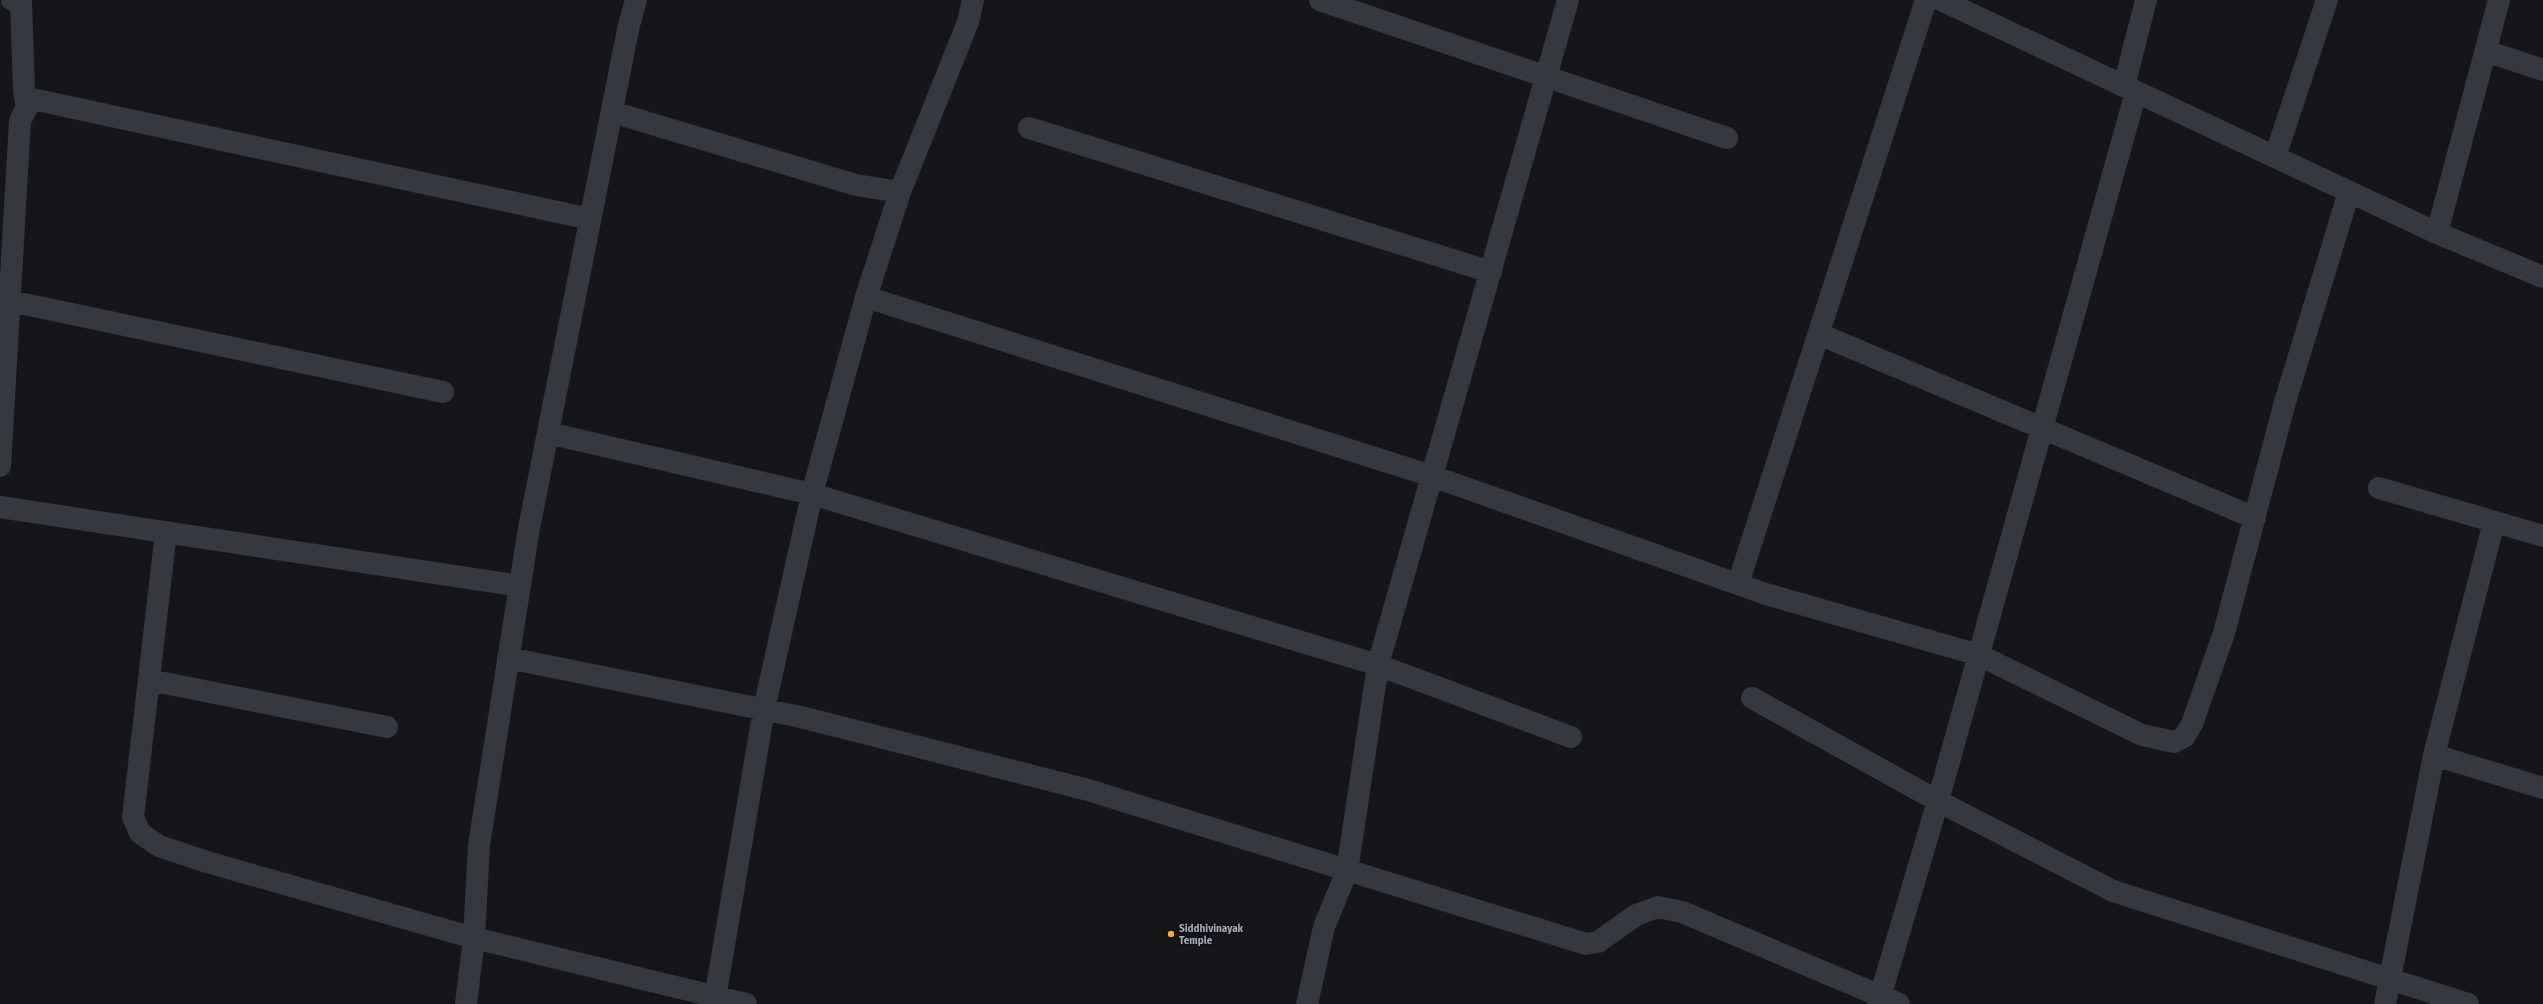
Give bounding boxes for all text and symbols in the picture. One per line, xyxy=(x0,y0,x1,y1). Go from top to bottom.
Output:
place label: Siddhivinayak Temple xyxy=(1179,923,1244,947)
marker: Siddhivinayak Temple xyxy=(1166,929,1176,939)

